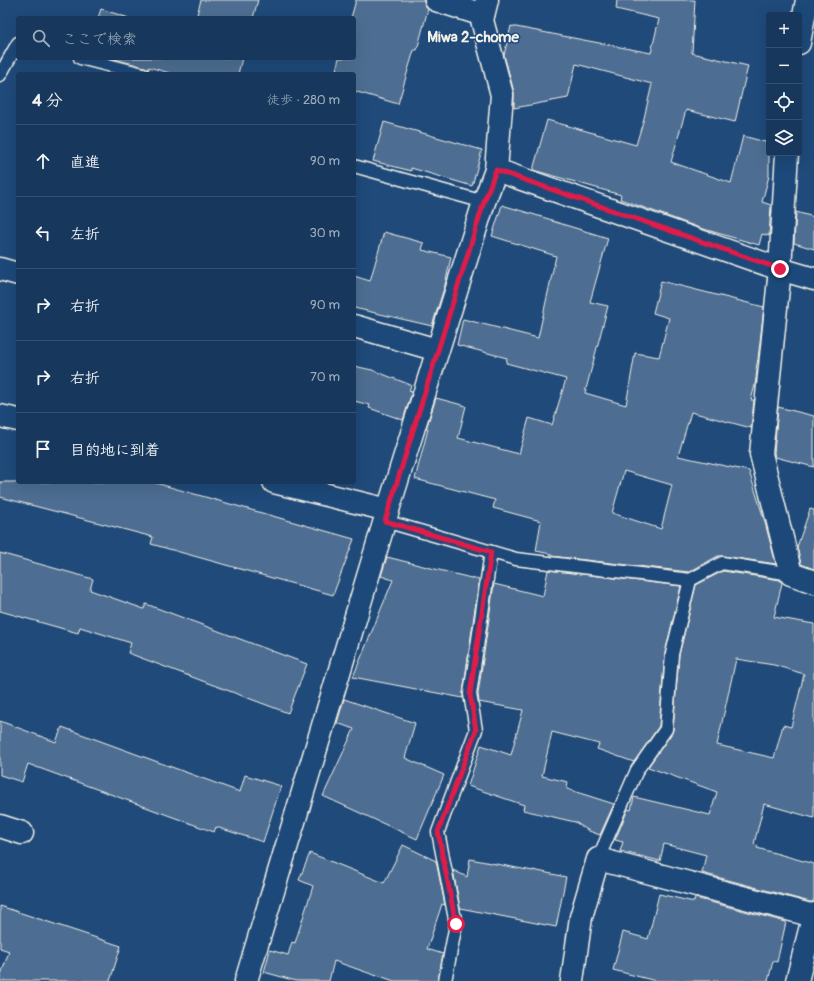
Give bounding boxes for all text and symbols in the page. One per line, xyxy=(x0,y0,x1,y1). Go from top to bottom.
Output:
map controls xyxy=(766,12,802,156)
button: + xyxy=(766,12,802,48)
search box xyxy=(16,16,356,60)
icon: search xyxy=(30,27,52,49)
district label: Miwa 2-chome xyxy=(427,28,519,47)
text: ここで検索 xyxy=(62,30,137,49)
button: − xyxy=(766,48,802,84)
button: locate xyxy=(766,84,802,120)
text: 4 分 xyxy=(32,90,63,111)
text: 徒歩 · 280 m xyxy=(267,92,340,108)
button: layers xyxy=(766,120,802,156)
icon: ahead xyxy=(32,150,54,172)
text: 直進 xyxy=(70,153,100,172)
text: 90 m xyxy=(310,153,340,169)
icon: left xyxy=(32,222,54,244)
text: 左折 xyxy=(70,225,100,244)
text: 30 m xyxy=(310,225,340,241)
route end xyxy=(771,260,789,278)
icon: right xyxy=(32,294,54,316)
text: 右折 xyxy=(70,297,100,316)
text: 90 m xyxy=(310,297,340,313)
icon: right xyxy=(32,366,54,388)
text: 右折 xyxy=(70,369,100,388)
text: 70 m xyxy=(310,369,340,385)
icon: arrive xyxy=(32,438,54,460)
text: 目的地に到着 xyxy=(70,441,160,460)
route start xyxy=(447,915,465,933)

